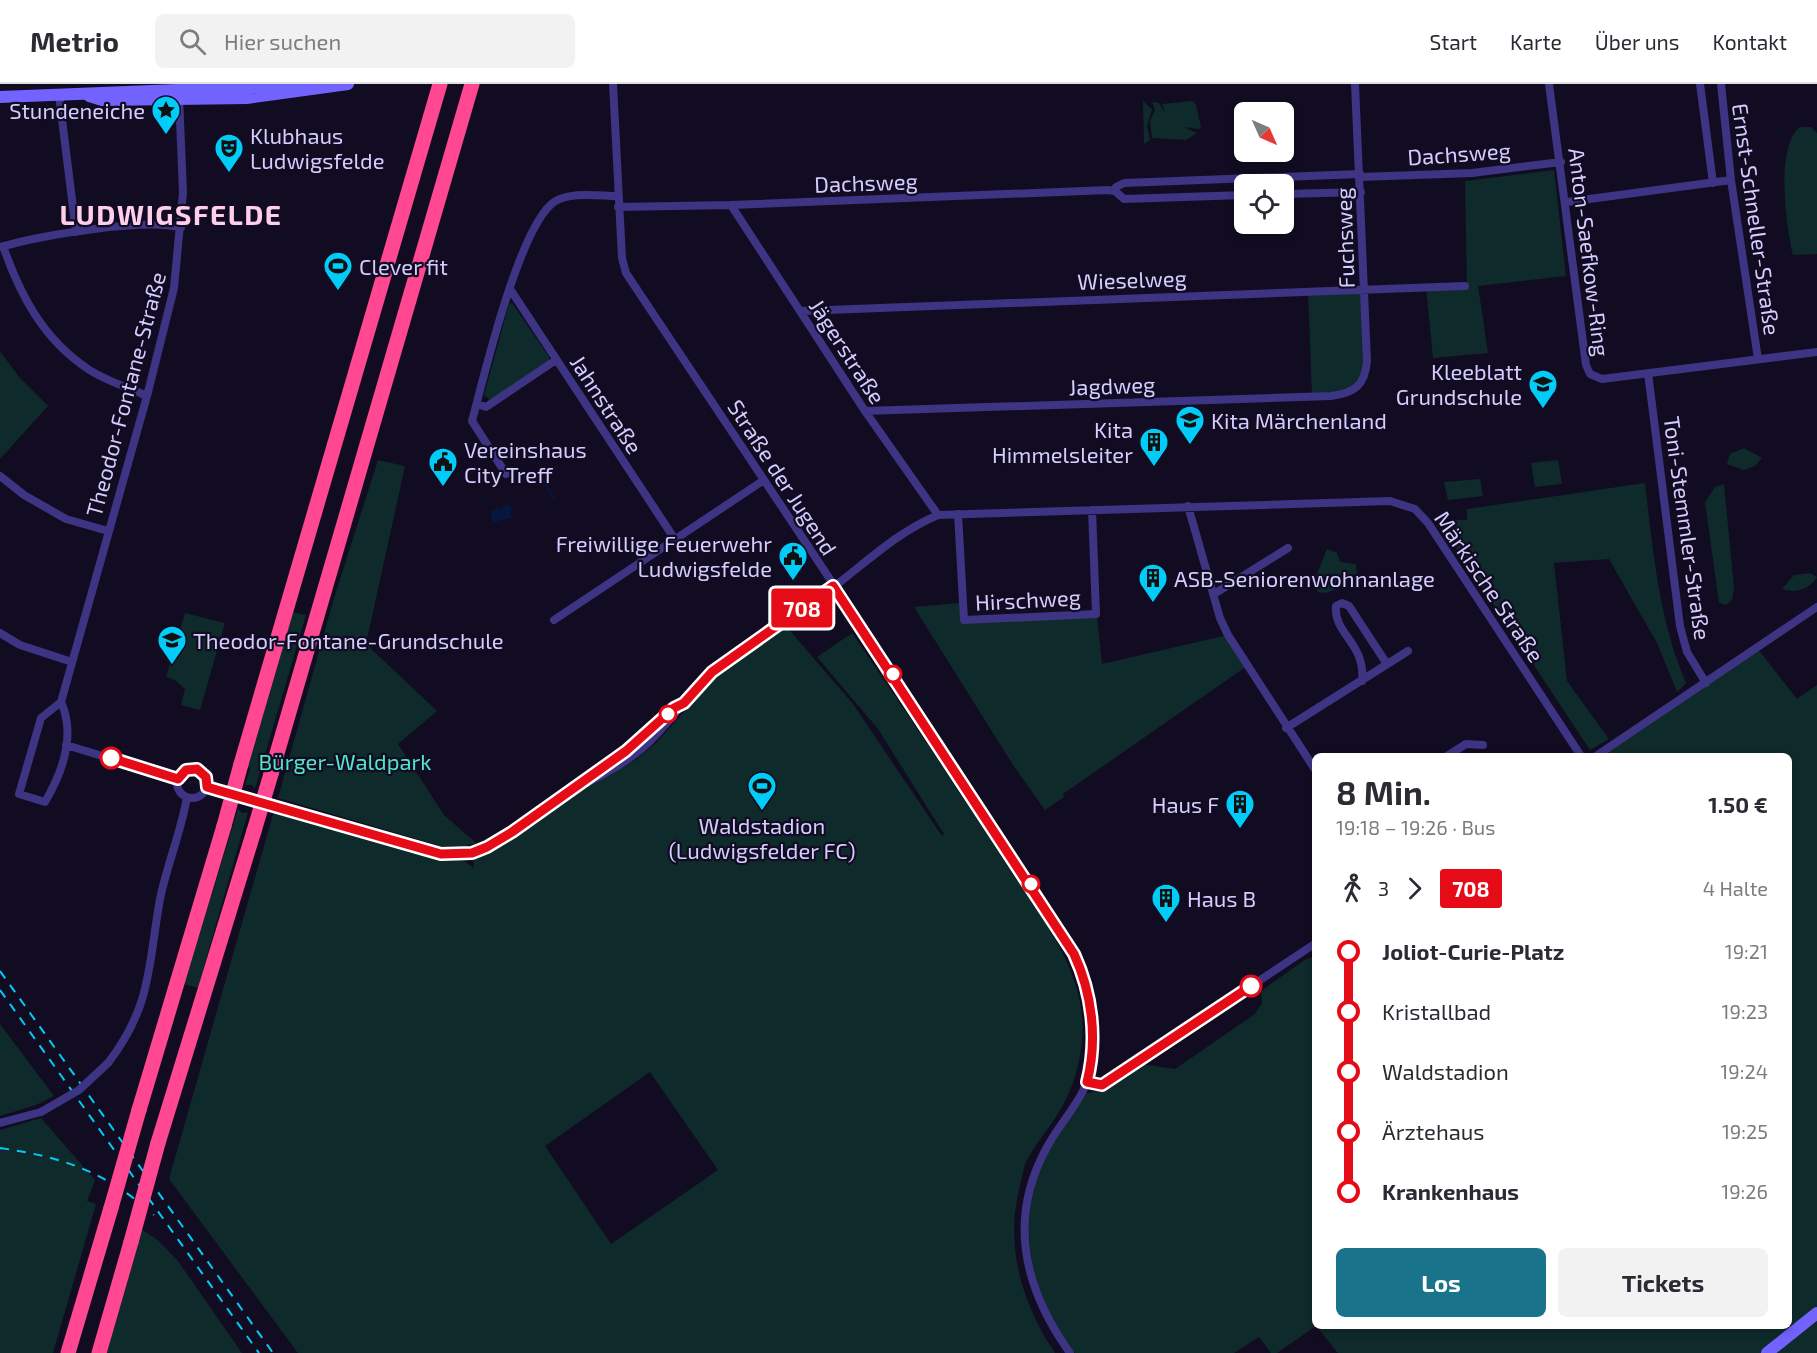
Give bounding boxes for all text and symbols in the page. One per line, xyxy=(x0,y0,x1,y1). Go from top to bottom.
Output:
search box xyxy=(155,14,575,68)
text: Metrio xyxy=(30,24,119,58)
icon: search xyxy=(176,25,209,58)
text: Hier suchen xyxy=(224,28,341,54)
text: Start xyxy=(1430,29,1477,54)
text: Karte xyxy=(1510,29,1562,54)
text: Über uns xyxy=(1595,29,1680,54)
text: Kontakt xyxy=(1713,29,1787,54)
place icon: Stundeneiche xyxy=(150,94,182,136)
place label: Stundeneiche xyxy=(9,97,145,123)
street label: Ernst-Schneller-Straße xyxy=(1728,101,1786,337)
north arrow xyxy=(1234,102,1294,162)
map controls xyxy=(1234,102,1294,234)
place label: Klubhaus Ludwigsfelde xyxy=(250,122,384,173)
theatre icon: Klubhaus Ludwigsfelde xyxy=(213,132,245,174)
street label: Dachsweg xyxy=(1406,136,1512,170)
street label: Anton-Saefkow-Ring xyxy=(1564,146,1616,358)
street label: Dachsweg xyxy=(814,167,918,197)
button: locate xyxy=(1234,174,1294,234)
street label: Fuchsweg xyxy=(1329,187,1359,289)
district label: LUDWIGSFELDE xyxy=(59,197,283,231)
sports icon: Clever fit xyxy=(322,250,354,292)
place label: Clever fit xyxy=(359,253,448,279)
street label: Wieselweg xyxy=(1077,264,1187,294)
street label: Theodor-Fontane-Straße xyxy=(80,269,170,519)
street label: Jägerstraße xyxy=(805,294,891,408)
street label: Jahnstraße xyxy=(566,350,648,458)
place label: Kleeblatt Grundschule xyxy=(1396,358,1522,409)
school or university icon: Kleeblatt Grundschule xyxy=(1527,368,1559,410)
street label: Jagdweg xyxy=(1068,370,1156,400)
street label: Straße der Jugend xyxy=(723,395,843,559)
school or university icon: Kita Märchenland xyxy=(1174,404,1206,446)
place label: Kita Märchenland xyxy=(1211,407,1387,433)
street label: Toni-Stemmler-Straße xyxy=(1659,415,1717,641)
place label: Kita Himmelsleiter xyxy=(992,416,1133,467)
building icon: Kita Himmelsleiter xyxy=(1138,426,1170,468)
place label: Vereinshaus City Treff xyxy=(464,436,587,487)
public building icon: Vereinshaus City Treff xyxy=(427,446,459,488)
street label: Märkische Straße xyxy=(1430,506,1550,666)
place label: Freiwillige Feuerwehr Ludwigsfelde xyxy=(556,530,772,581)
public building icon: Freiwillige Feuerwehr Ludwigsfelde xyxy=(777,540,809,582)
building icon: ASB-Seniorenwohnanlage xyxy=(1137,562,1169,604)
place label: ASB-Seniorenwohnanlage xyxy=(1174,565,1435,591)
street label: Hirschweg xyxy=(974,583,1082,615)
line badge: 708 xyxy=(768,588,836,628)
text: 708 xyxy=(783,596,821,621)
school or university icon: Theodor-Fontane-Grundschule xyxy=(156,624,188,666)
place label: Theodor-Fontane-Grundschule xyxy=(193,627,504,653)
unlabelled marker xyxy=(884,665,902,683)
unlabelled marker xyxy=(659,705,677,723)
unlabelled marker xyxy=(100,747,122,769)
park label: Bürger-Waldpark xyxy=(258,748,432,774)
sports icon: Waldstadion (Ludwigsfelder FC) xyxy=(746,770,778,812)
text: 8 Min. xyxy=(1336,772,1431,812)
building icon: Haus F xyxy=(1224,788,1256,830)
place label: Haus F xyxy=(1152,791,1219,817)
text: 1.50 € xyxy=(1708,791,1768,817)
place label: Waldstadion (Ludwigsfelder FC) xyxy=(668,812,856,863)
text: 19:18 – 19:26 · Bus xyxy=(1336,815,1495,839)
icon: walk xyxy=(1336,872,1369,905)
icon: forward xyxy=(1398,872,1431,905)
unlabelled marker xyxy=(1022,875,1040,893)
text: 3 xyxy=(1378,876,1389,900)
text: 708 xyxy=(1452,876,1490,901)
text: 4 Halte xyxy=(1703,876,1768,900)
building icon: Haus B xyxy=(1150,882,1182,924)
place label: Haus B xyxy=(1187,885,1256,911)
text: Joliot-Curie-Platz xyxy=(1382,938,1564,964)
text: 19:21 xyxy=(1725,939,1768,963)
unlabelled marker xyxy=(1240,975,1262,997)
text: Kristallbad xyxy=(1382,998,1491,1024)
text: 19:23 xyxy=(1722,999,1768,1023)
text: Waldstadion xyxy=(1382,1058,1509,1084)
text: 19:24 xyxy=(1720,1059,1768,1083)
text: Ärztehaus xyxy=(1382,1118,1485,1144)
text: 19:25 xyxy=(1722,1119,1768,1143)
text: Krankenhaus xyxy=(1382,1178,1519,1204)
text: 19:26 xyxy=(1721,1179,1768,1203)
button: Los xyxy=(1336,1248,1546,1317)
button: Tickets xyxy=(1558,1248,1768,1317)

